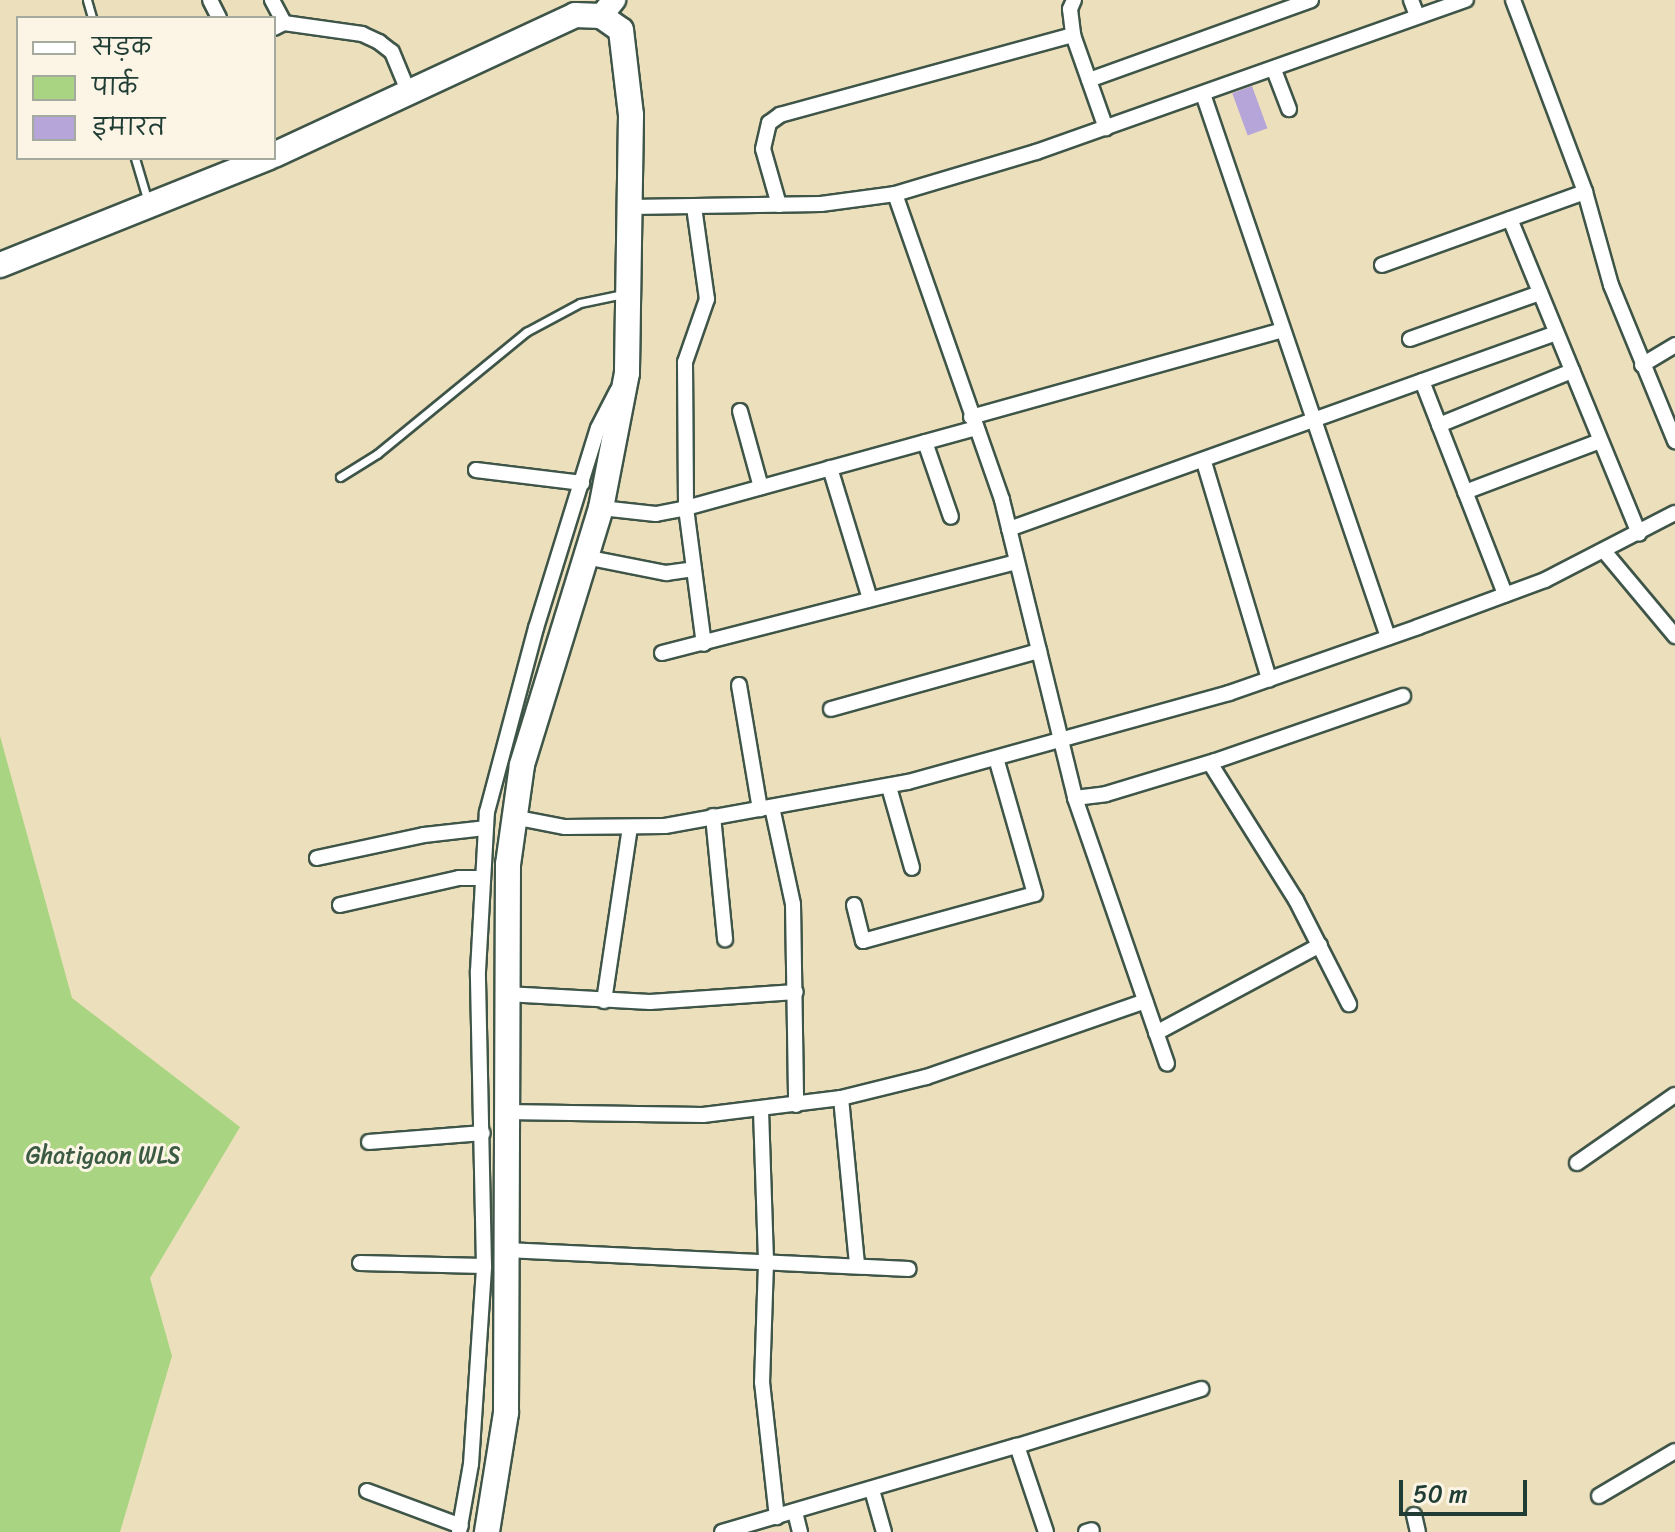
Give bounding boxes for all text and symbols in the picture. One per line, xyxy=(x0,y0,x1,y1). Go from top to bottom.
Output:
legend xyxy=(16,16,276,160)
text: सड़क xyxy=(92,26,151,68)
text: पार्क xyxy=(92,66,137,108)
text: इमारत xyxy=(92,106,165,148)
park label: Ghatigaon WLS xyxy=(26,1142,180,1170)
scale bar xyxy=(1403,1464,1531,1514)
text: 50 m xyxy=(1413,1473,1468,1515)

